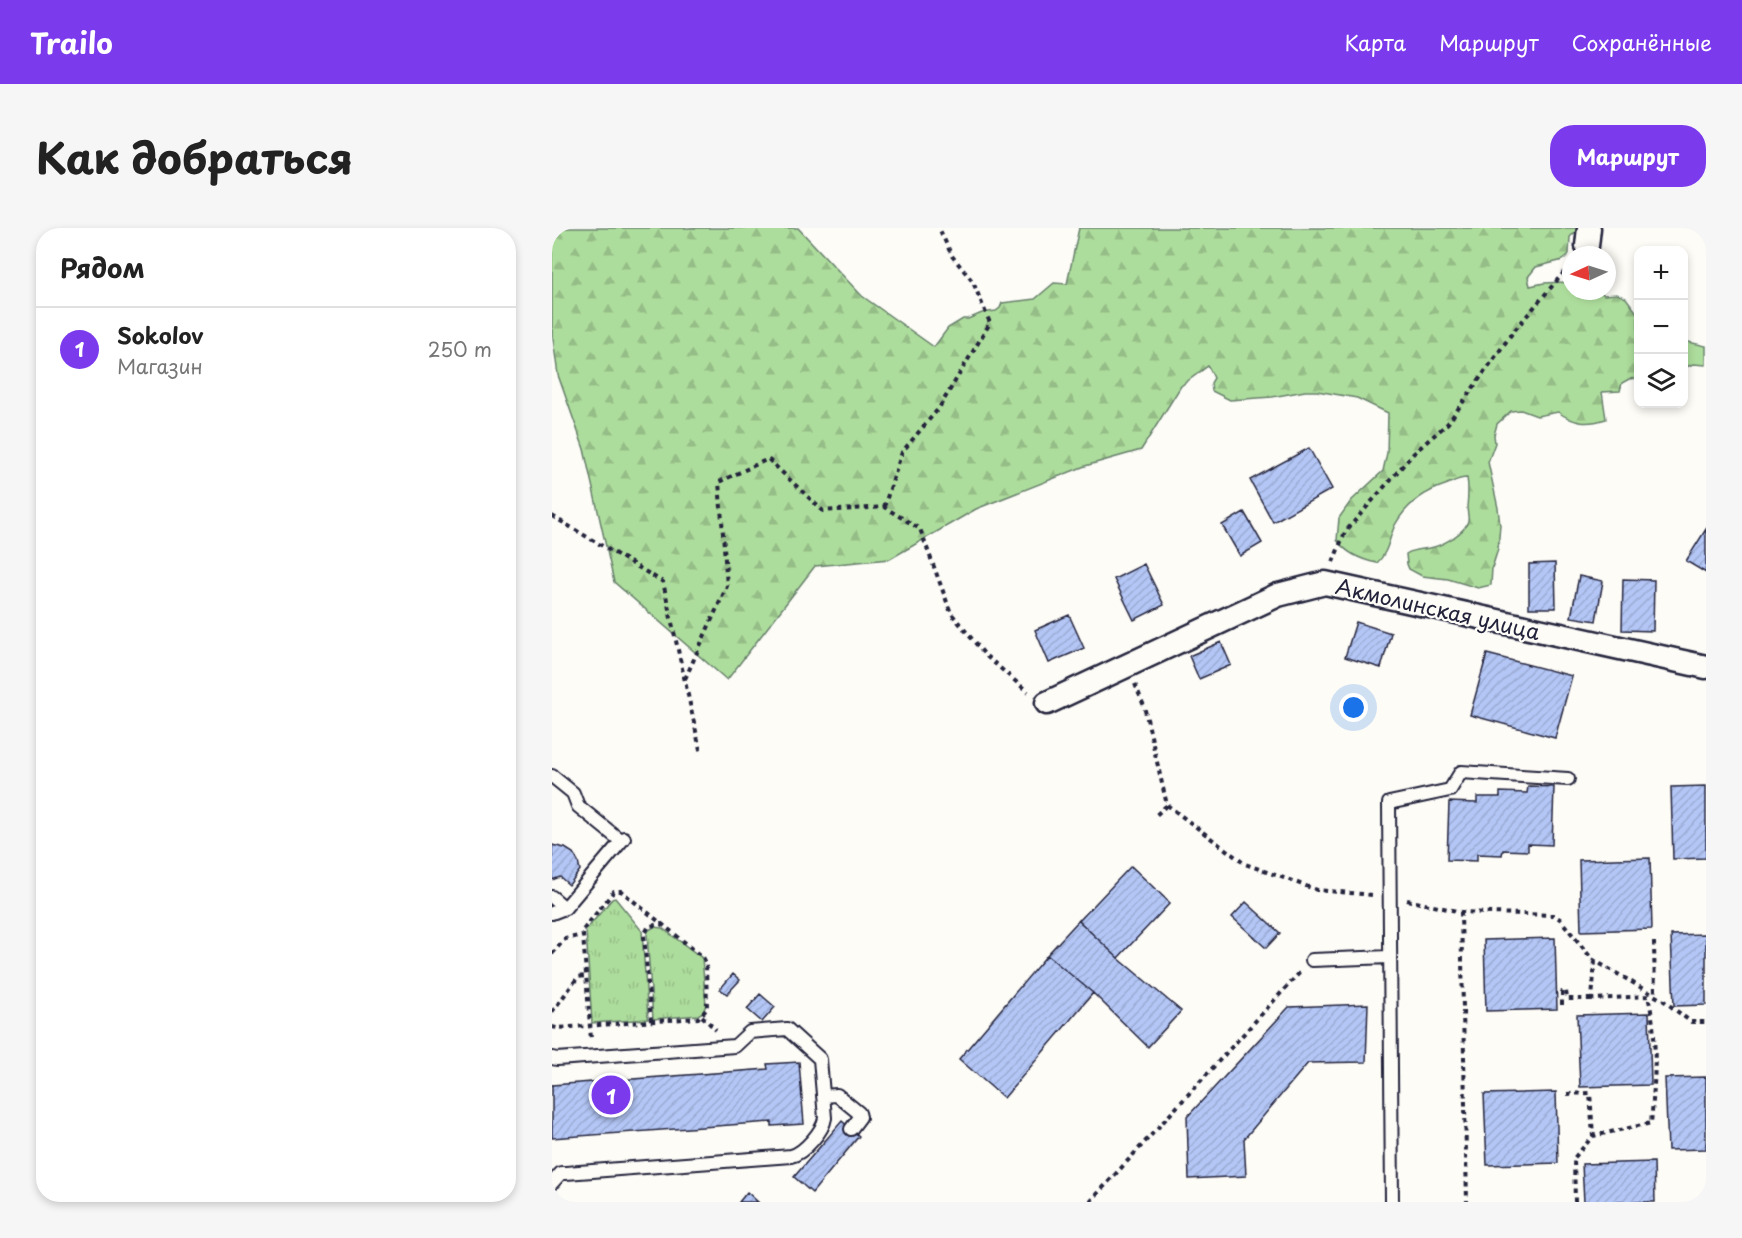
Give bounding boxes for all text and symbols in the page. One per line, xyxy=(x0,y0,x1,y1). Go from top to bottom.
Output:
text: Trailo xyxy=(30,21,113,64)
text: Карта xyxy=(1345,26,1406,58)
text: Маршрут xyxy=(1439,26,1539,58)
text: Сохранённые xyxy=(1572,26,1712,58)
text: Как добраться xyxy=(36,125,353,188)
button: Маршрут xyxy=(1550,125,1706,187)
north arrow xyxy=(1562,246,1616,300)
map controls xyxy=(1634,246,1688,408)
button: + xyxy=(1634,246,1688,300)
text: Рядом xyxy=(60,248,145,287)
button: − xyxy=(1634,300,1688,354)
text: Sokolov xyxy=(117,318,204,351)
text: 1 xyxy=(75,334,84,364)
text: 250 m xyxy=(428,334,492,364)
text: Магазин xyxy=(117,351,203,381)
button: layers xyxy=(1634,354,1688,408)
street label: Акмолинская улица xyxy=(1333,569,1544,647)
your location xyxy=(1339,693,1368,722)
pin: 1 xyxy=(592,1072,630,1118)

